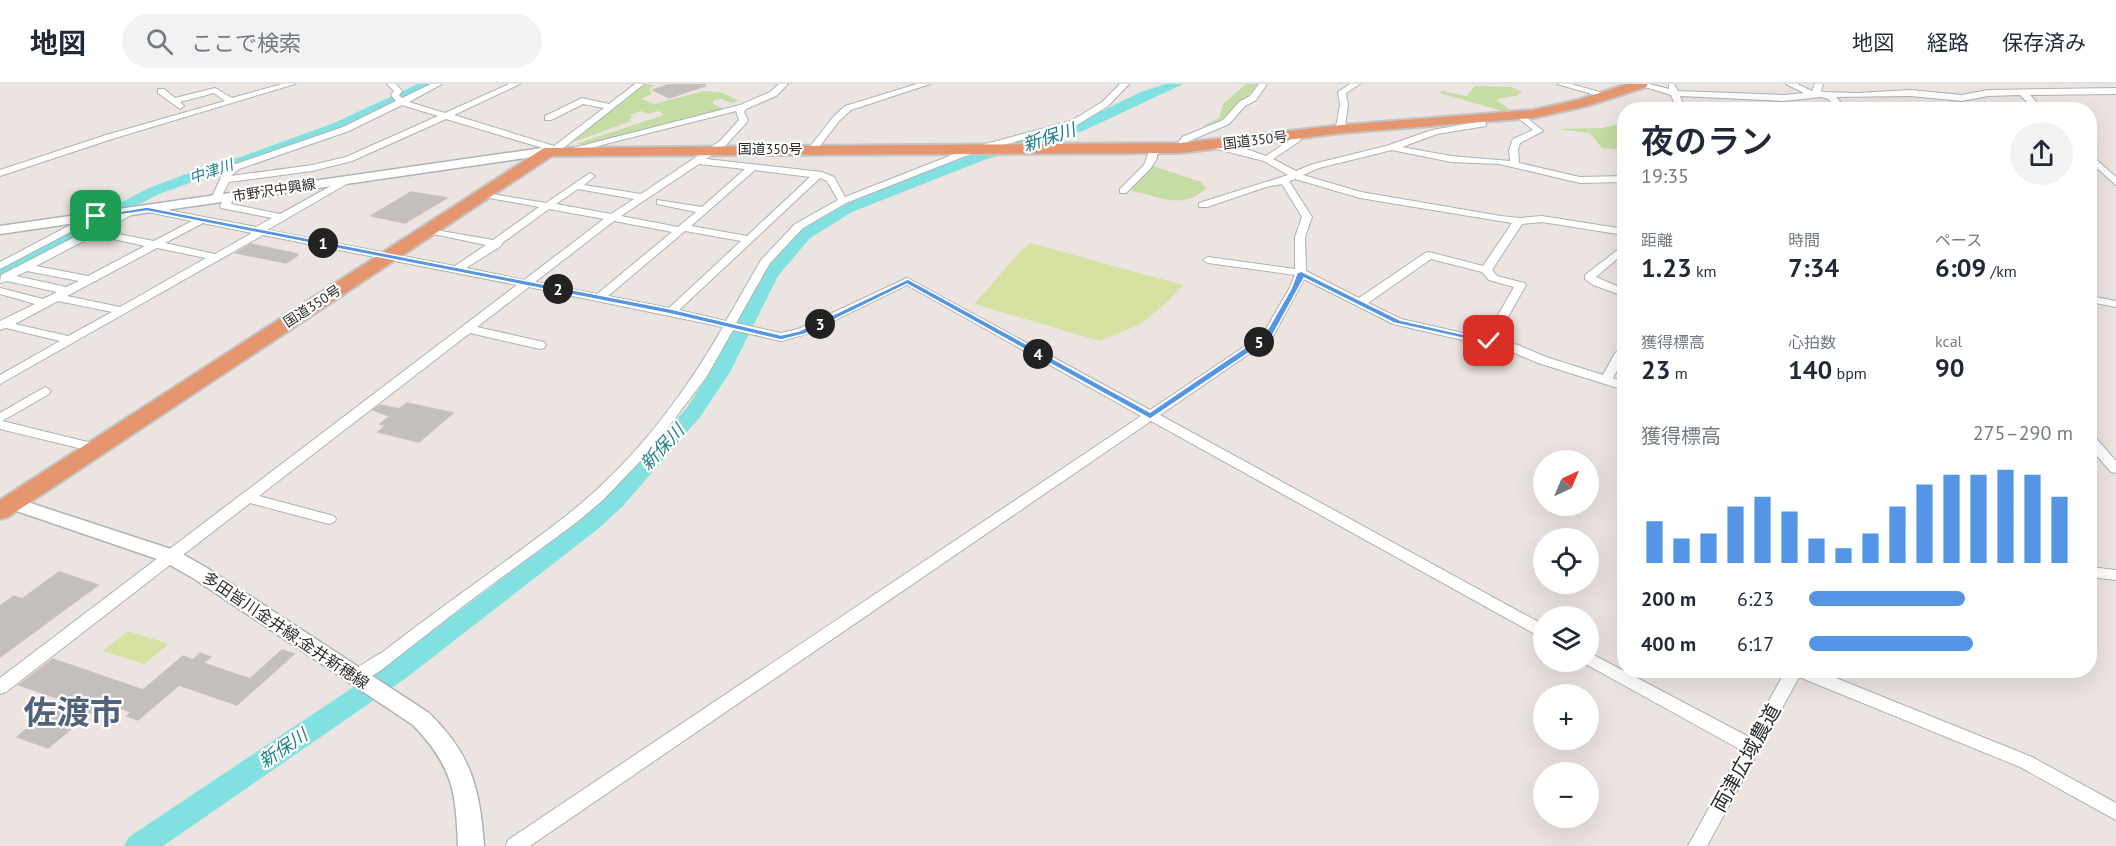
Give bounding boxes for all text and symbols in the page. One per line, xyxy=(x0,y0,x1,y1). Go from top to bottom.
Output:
search box xyxy=(122,14,542,68)
text: 地図 xyxy=(30,24,86,61)
icon: search xyxy=(143,25,176,58)
text: ここで検索 xyxy=(191,29,301,57)
text: 地図 xyxy=(1852,29,1894,56)
text: 経路 xyxy=(1927,29,1969,56)
text: 保存済み xyxy=(2002,29,2086,56)
water label: 新保川 xyxy=(1020,117,1080,156)
text: 夜のラン xyxy=(1641,119,1773,162)
button: share xyxy=(2010,122,2073,185)
street label: 国道350号 xyxy=(1222,127,1288,153)
street label: 国道350号 xyxy=(738,140,802,158)
water label: 中津川 xyxy=(187,154,237,187)
text: 19:35 xyxy=(1641,163,1689,189)
street label: 市野沢中興線 xyxy=(231,175,317,205)
pin xyxy=(70,190,121,241)
icon: arrive xyxy=(79,199,112,232)
pin: 1 xyxy=(308,228,338,258)
text: 距離 xyxy=(1641,230,1673,250)
text: 時間 xyxy=(1788,230,1820,250)
text: ペース xyxy=(1935,230,1982,250)
text: 1 xyxy=(318,233,328,253)
text: 1.23 xyxy=(1641,251,1692,284)
text: 7:34 xyxy=(1788,251,1839,284)
text: 6:09 xyxy=(1935,251,1986,284)
text: km xyxy=(1692,261,1717,281)
text: /km xyxy=(1986,261,2017,281)
pin: 2 xyxy=(543,274,573,304)
text: 2 xyxy=(553,279,563,299)
street label: 国道350号 xyxy=(280,281,344,331)
pin: 3 xyxy=(805,309,835,339)
text: 3 xyxy=(815,314,825,334)
pin xyxy=(1463,315,1514,366)
icon: check xyxy=(1472,324,1505,357)
pin: 5 xyxy=(1244,327,1274,357)
text: kcal xyxy=(1935,331,1962,351)
text: 5 xyxy=(1254,332,1264,352)
text: 獲得標高 xyxy=(1641,332,1705,352)
text: 心拍数 xyxy=(1788,332,1836,352)
pin: 4 xyxy=(1023,339,1053,369)
text: 4 xyxy=(1033,344,1043,364)
text: 90 xyxy=(1935,351,1964,384)
text: 23 xyxy=(1641,353,1670,386)
text: 140 xyxy=(1788,353,1832,386)
text: m xyxy=(1670,363,1688,383)
text: bpm xyxy=(1832,363,1867,383)
water label: 新保川 xyxy=(635,418,690,475)
text: 275–290 m xyxy=(1973,420,2073,446)
text: 獲得標高 xyxy=(1641,423,1721,449)
north arrow xyxy=(1533,450,1599,516)
map controls xyxy=(1533,450,1599,828)
button: locate xyxy=(1533,528,1599,594)
street label: 多田皆川金井線;金井新穂線 xyxy=(199,567,373,693)
text: 200 m xyxy=(1641,586,1696,612)
text: 6:23 xyxy=(1737,586,1774,612)
button: layers xyxy=(1533,606,1599,672)
text: 400 m xyxy=(1641,631,1696,657)
text: 6:17 xyxy=(1737,631,1774,657)
button: + xyxy=(1533,684,1599,750)
district label: 佐渡市 xyxy=(24,690,123,733)
street label: 両津広域農道 xyxy=(1706,699,1786,817)
water label: 新保川 xyxy=(254,722,313,773)
button: − xyxy=(1533,762,1599,828)

